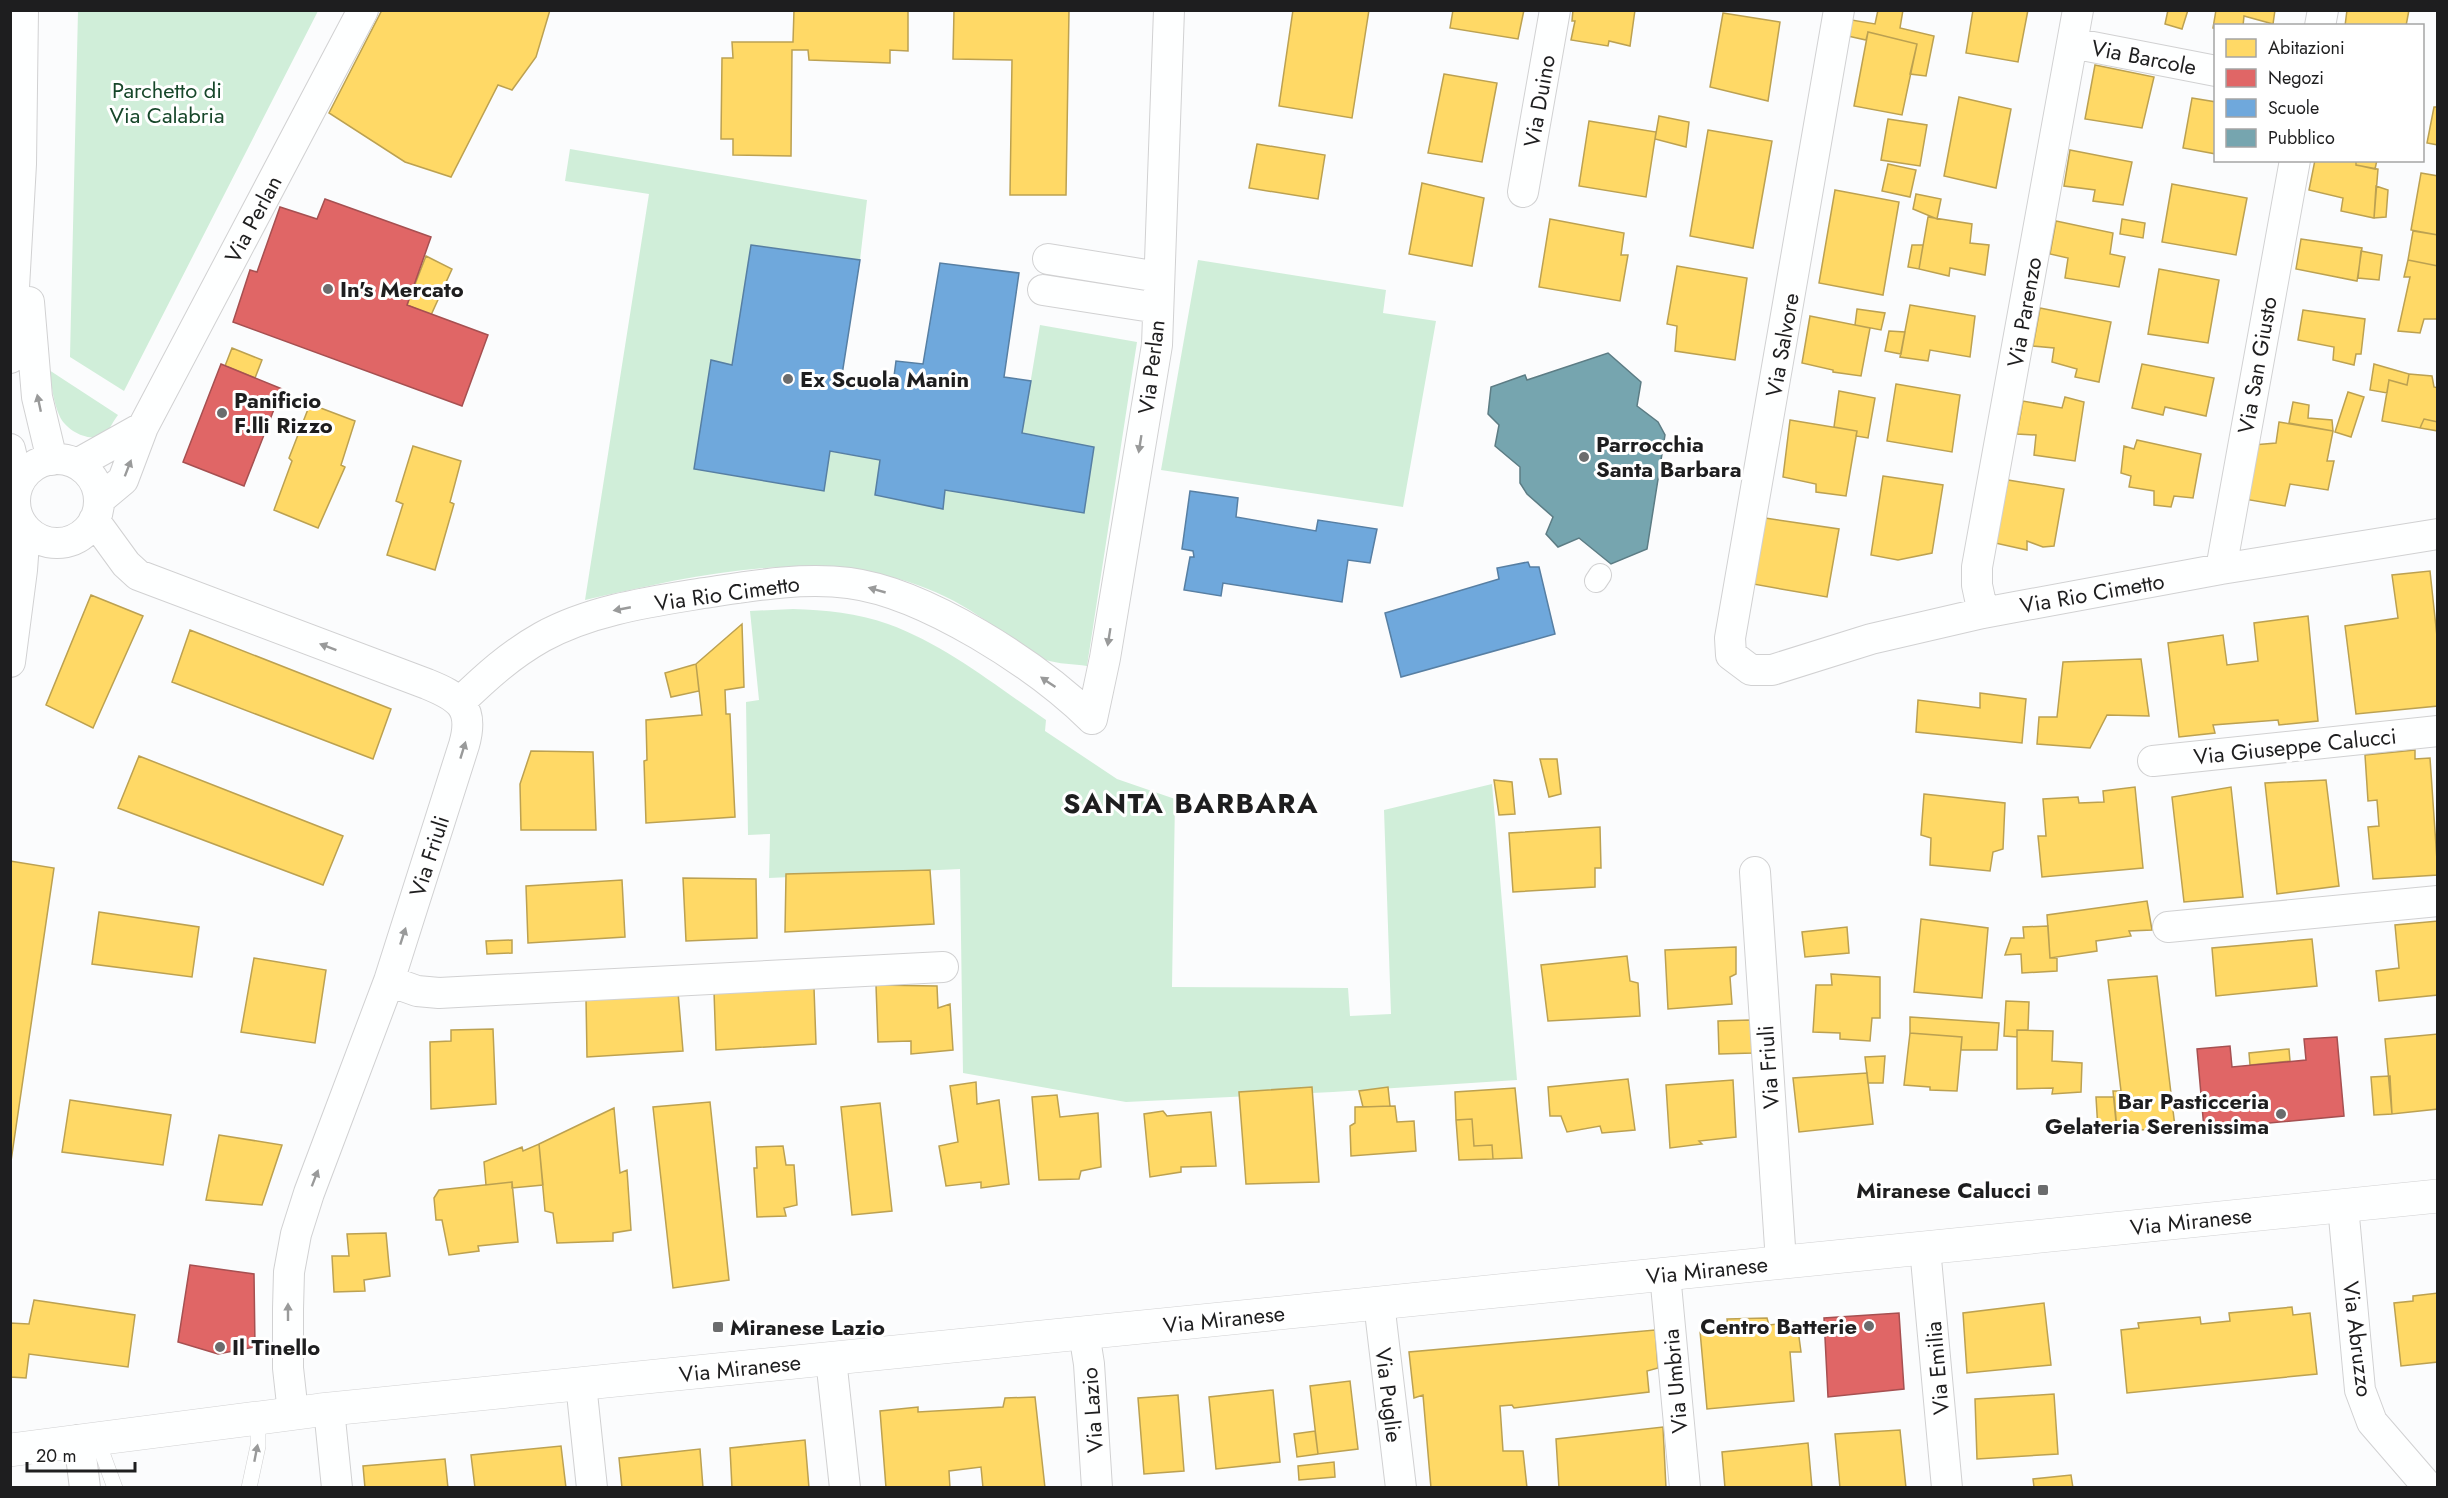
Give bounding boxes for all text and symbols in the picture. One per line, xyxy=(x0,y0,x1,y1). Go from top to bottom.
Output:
legend xyxy=(2214,24,2424,162)
street label: Via Barcole xyxy=(2089,31,2199,83)
text: Abitazioni xyxy=(2268,35,2345,61)
street label: Via Duino xyxy=(1515,52,1563,150)
text: Negozi xyxy=(2268,65,2324,91)
park label: Parchetto di Via Calabria xyxy=(109,74,225,131)
text: Scuole xyxy=(2268,95,2319,121)
text: Pubblico xyxy=(2268,125,2335,151)
street label: Via Perlan xyxy=(217,170,289,268)
street label: Via Parenzo xyxy=(1999,254,2049,370)
place label: In's Mercato xyxy=(340,273,464,305)
marker: In's Mercato xyxy=(321,282,335,296)
street label: Via Salvore xyxy=(1757,291,1807,399)
street label: Via San Giusto xyxy=(2229,294,2285,436)
street label: Via Perlan xyxy=(1129,318,1173,416)
place label: Ex Scuola Manin xyxy=(800,363,969,395)
marker: Ex Scuola Manin xyxy=(781,372,795,386)
place label: Panificio F.lli Rizzo xyxy=(234,384,333,441)
one-way arrow xyxy=(33,394,43,412)
marker: Panificio F.lli Rizzo xyxy=(215,406,229,420)
place label: Parrocchia Santa Barbara xyxy=(1596,428,1742,485)
one-way arrow xyxy=(1135,435,1144,454)
marker: Parrocchia Santa Barbara xyxy=(1577,450,1591,464)
one-way arrow xyxy=(123,459,133,477)
street label: Via Rio Cimetto xyxy=(2017,565,2167,621)
street label: Via Rio Cimetto xyxy=(653,567,801,619)
one-way arrow xyxy=(868,585,886,594)
one-way arrow xyxy=(612,605,631,614)
one-way arrow xyxy=(1104,627,1113,646)
one-way arrow xyxy=(319,641,337,651)
one-way arrow xyxy=(1040,676,1056,688)
street label: Via Giuseppe Calucci xyxy=(2192,719,2398,773)
one-way arrow xyxy=(459,741,468,759)
district label: SANTA BARBARA xyxy=(1063,783,1319,824)
street label: Via Friuli xyxy=(401,811,457,901)
one-way arrow xyxy=(399,927,409,945)
street label: Via Friuli xyxy=(1749,1024,1787,1110)
place label: Bar Pasticceria Gelateria Serenissima xyxy=(2045,1085,2269,1142)
marker: Bar Pasticceria Gelateria Serenissima xyxy=(2274,1107,2288,1121)
one-way arrow xyxy=(310,1169,320,1187)
place label: Miranese Calucci xyxy=(1856,1174,2031,1206)
marker: Miranese Calucci xyxy=(2036,1183,2050,1197)
street label: Via Miranese xyxy=(2129,1199,2253,1243)
street label: Via Miranese xyxy=(1645,1248,1769,1292)
street label: Via Abruzzo xyxy=(2335,1279,2381,1399)
street label: Via Miranese xyxy=(1162,1297,1286,1341)
one-way arrow xyxy=(283,1303,293,1322)
place label: Centro Batterie xyxy=(1700,1310,1857,1342)
place label: Miranese Lazio xyxy=(730,1311,885,1343)
marker: Centro Batterie xyxy=(1862,1319,1876,1333)
marker: Miranese Lazio xyxy=(711,1320,725,1334)
street label: Via Emilia xyxy=(1917,1320,1957,1416)
street label: Via Umbria xyxy=(1654,1327,1696,1435)
place label: Il Tinello xyxy=(232,1331,320,1363)
marker: Il Tinello xyxy=(213,1340,227,1354)
street label: Via Miranese xyxy=(678,1346,802,1390)
street label: Via Puglie xyxy=(1367,1346,1411,1444)
street label: Via Lazio xyxy=(1073,1366,1111,1454)
scale bar xyxy=(27,1435,135,1473)
text: 20 m xyxy=(36,1443,76,1469)
one-way arrow xyxy=(252,1443,261,1462)

